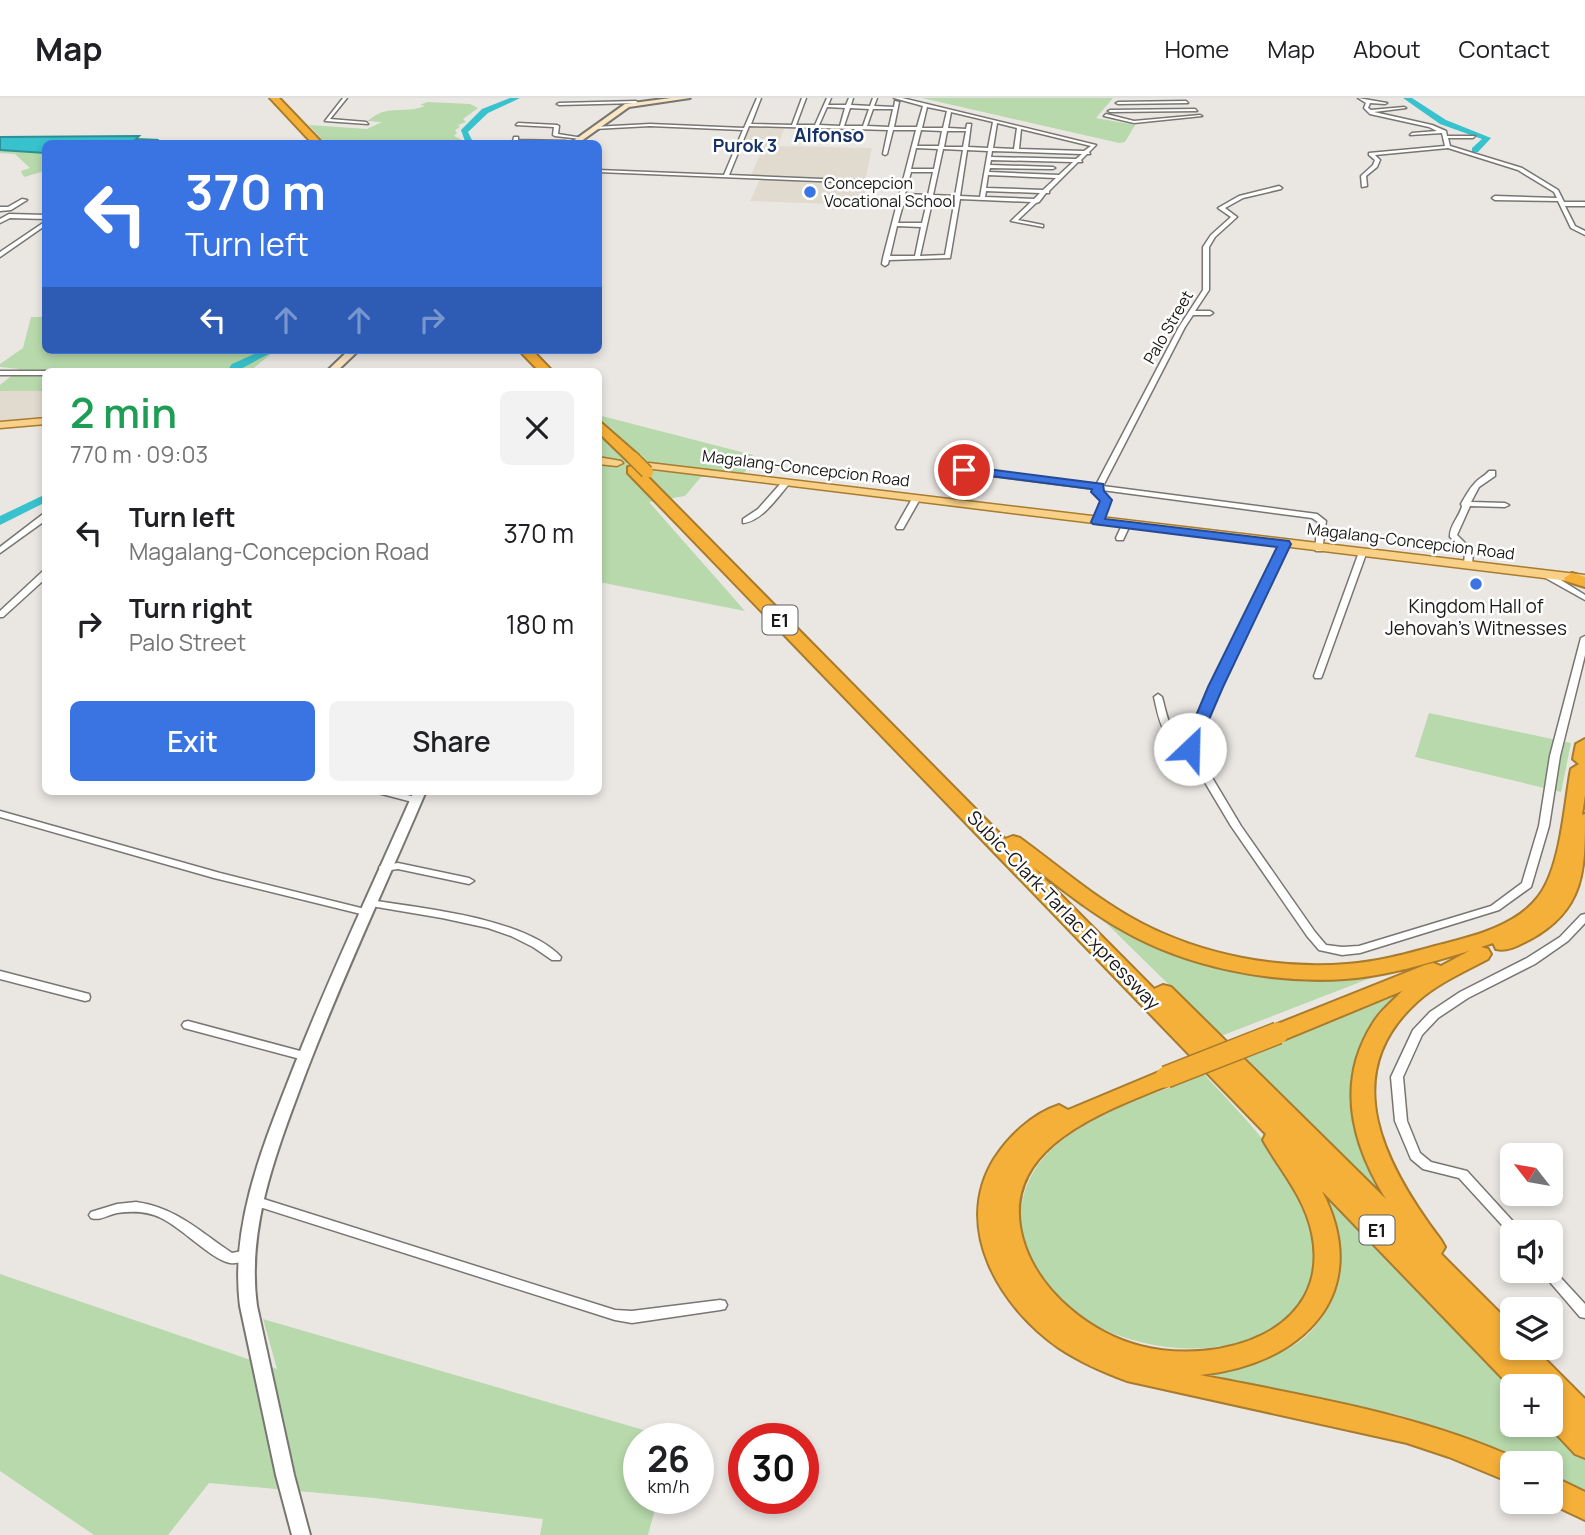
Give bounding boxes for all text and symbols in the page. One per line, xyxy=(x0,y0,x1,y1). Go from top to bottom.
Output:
text: Map xyxy=(35,26,103,71)
text: Home xyxy=(1164,32,1229,65)
text: Map xyxy=(1267,32,1315,65)
text: About xyxy=(1353,32,1421,65)
text: Contact xyxy=(1459,32,1550,65)
district label: Alfonso xyxy=(794,122,864,148)
district label: Purok 3 xyxy=(713,133,777,157)
text: 370 m xyxy=(185,158,326,225)
icon: left xyxy=(70,168,161,259)
place label: Concepcion Vocational School xyxy=(824,172,956,212)
marker: Concepcion Vocational School xyxy=(802,184,818,200)
text: Turn left xyxy=(185,222,309,266)
street label: Palo Street xyxy=(1138,286,1198,368)
icon: left xyxy=(194,301,232,339)
icon: ahead xyxy=(267,301,305,339)
icon: ahead xyxy=(340,301,378,339)
icon: right xyxy=(413,301,451,339)
text: 2 min xyxy=(70,383,177,441)
button: close xyxy=(500,391,574,465)
text: 770 m · 09:03 xyxy=(70,438,208,470)
pin xyxy=(934,440,994,500)
street label: Magalang-Concepcion Road xyxy=(701,444,911,492)
icon: arrive xyxy=(945,451,983,489)
text: Turn left xyxy=(129,499,236,535)
icon: left xyxy=(70,514,108,552)
text: 370 m xyxy=(503,515,574,551)
street label: Magalang-Concepcion Road xyxy=(1306,517,1516,565)
text: Magalang-Concepcion Road xyxy=(129,535,429,567)
marker: Kingdom Hall of Jehovah's Witnesses xyxy=(1468,576,1484,592)
text: Turn right xyxy=(129,590,253,626)
place label: Kingdom Hall of Jehovah's Witnesses xyxy=(1385,593,1567,641)
icon: right xyxy=(70,605,108,643)
text: 180 m xyxy=(506,606,574,642)
road number: E1 xyxy=(762,606,798,634)
text: Palo Street xyxy=(129,626,246,658)
button: Exit xyxy=(70,701,315,781)
button: Share xyxy=(329,701,574,781)
position arrow xyxy=(1153,712,1227,786)
street label: Subic-Clark-Tarlac Expressway xyxy=(962,805,1166,1015)
north arrow xyxy=(1500,1143,1563,1206)
map controls xyxy=(1500,1143,1563,1514)
road number: E1 xyxy=(1360,1216,1394,1245)
button: sound xyxy=(1500,1220,1563,1283)
button: layers xyxy=(1500,1297,1563,1360)
button: + xyxy=(1500,1374,1563,1437)
speed limit sign: 30 xyxy=(728,1423,819,1514)
text: 26 xyxy=(647,1435,690,1483)
button: − xyxy=(1500,1451,1563,1514)
text: km/h xyxy=(648,1474,689,1498)

